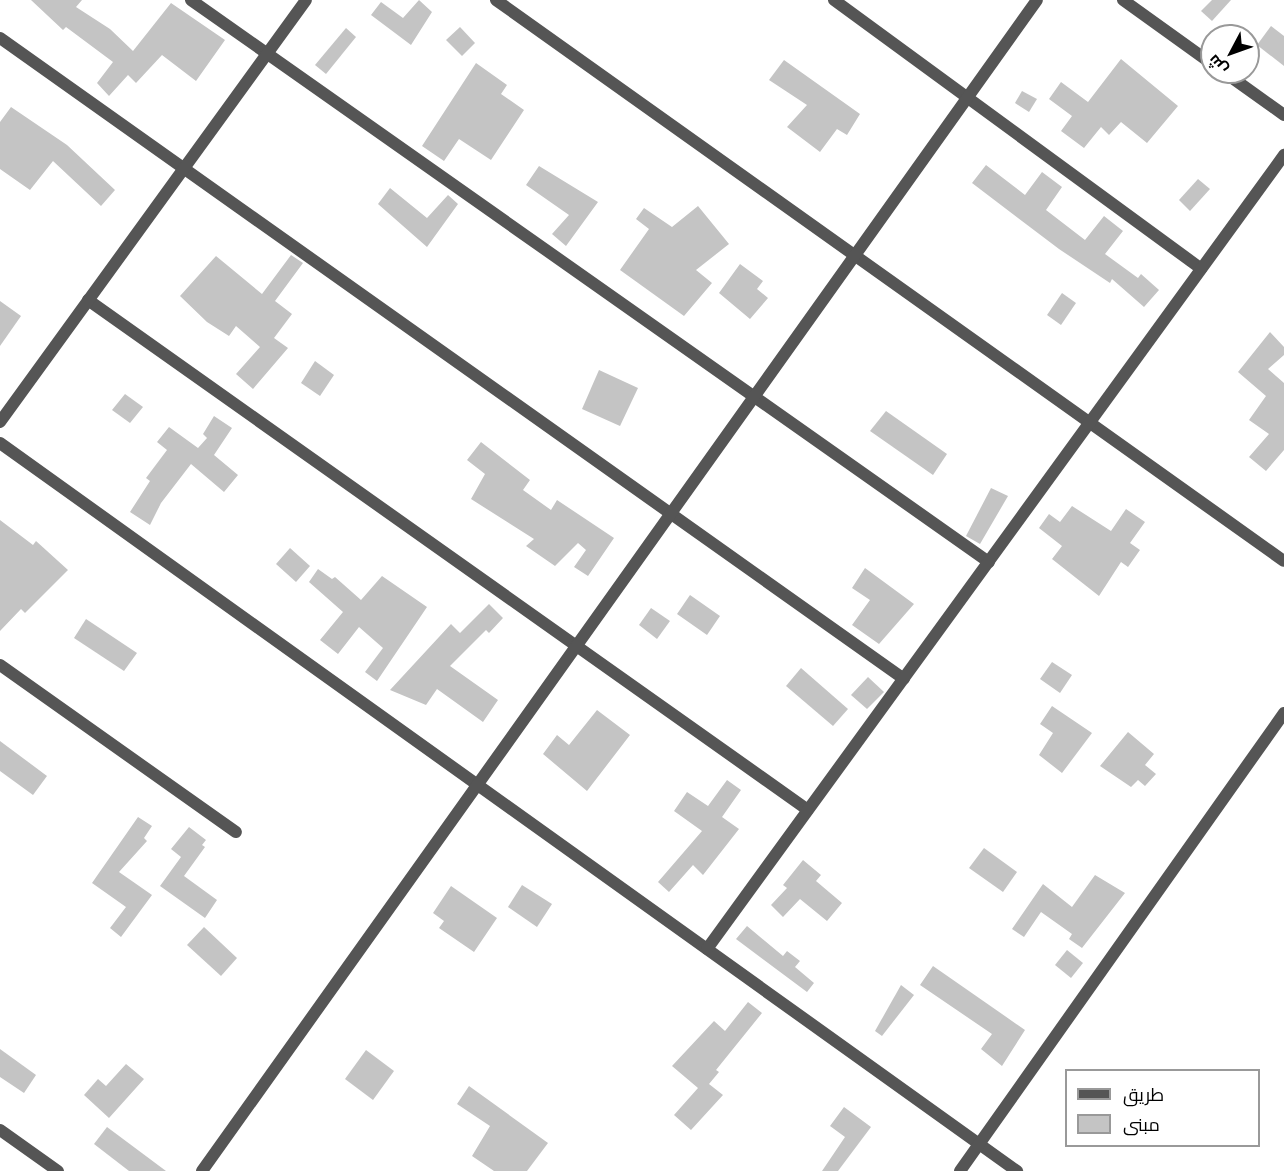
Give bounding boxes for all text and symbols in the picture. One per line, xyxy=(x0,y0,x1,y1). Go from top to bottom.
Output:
north arrow xyxy=(1200,24,1260,84)
text: ش xyxy=(1204,51,1231,79)
legend xyxy=(1065,1069,1260,1147)
text: طريق xyxy=(1123,1084,1164,1106)
text: مبنى xyxy=(1123,1114,1160,1136)

